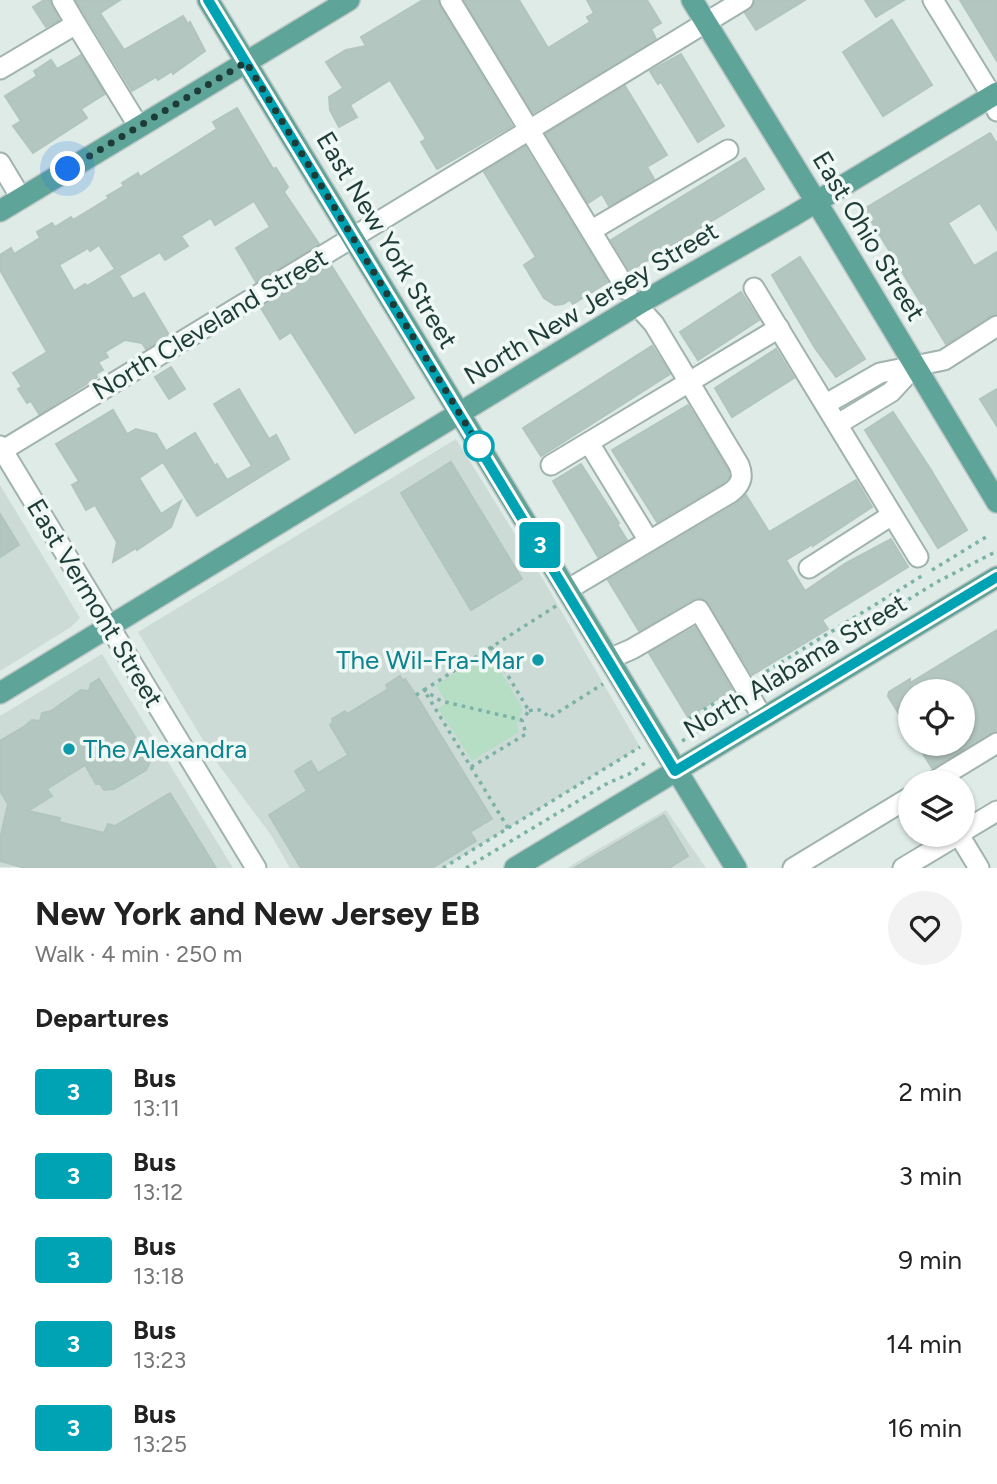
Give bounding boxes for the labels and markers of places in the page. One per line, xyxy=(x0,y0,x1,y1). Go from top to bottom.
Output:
unlabelled marker xyxy=(464,431,494,461)
place label: The Wil-Fra-Mar xyxy=(336,644,524,676)
marker: The Wil-Fra-Mar xyxy=(530,652,546,668)
place label: The Alexandra xyxy=(83,733,247,765)
marker: The Alexandra xyxy=(61,741,77,757)

